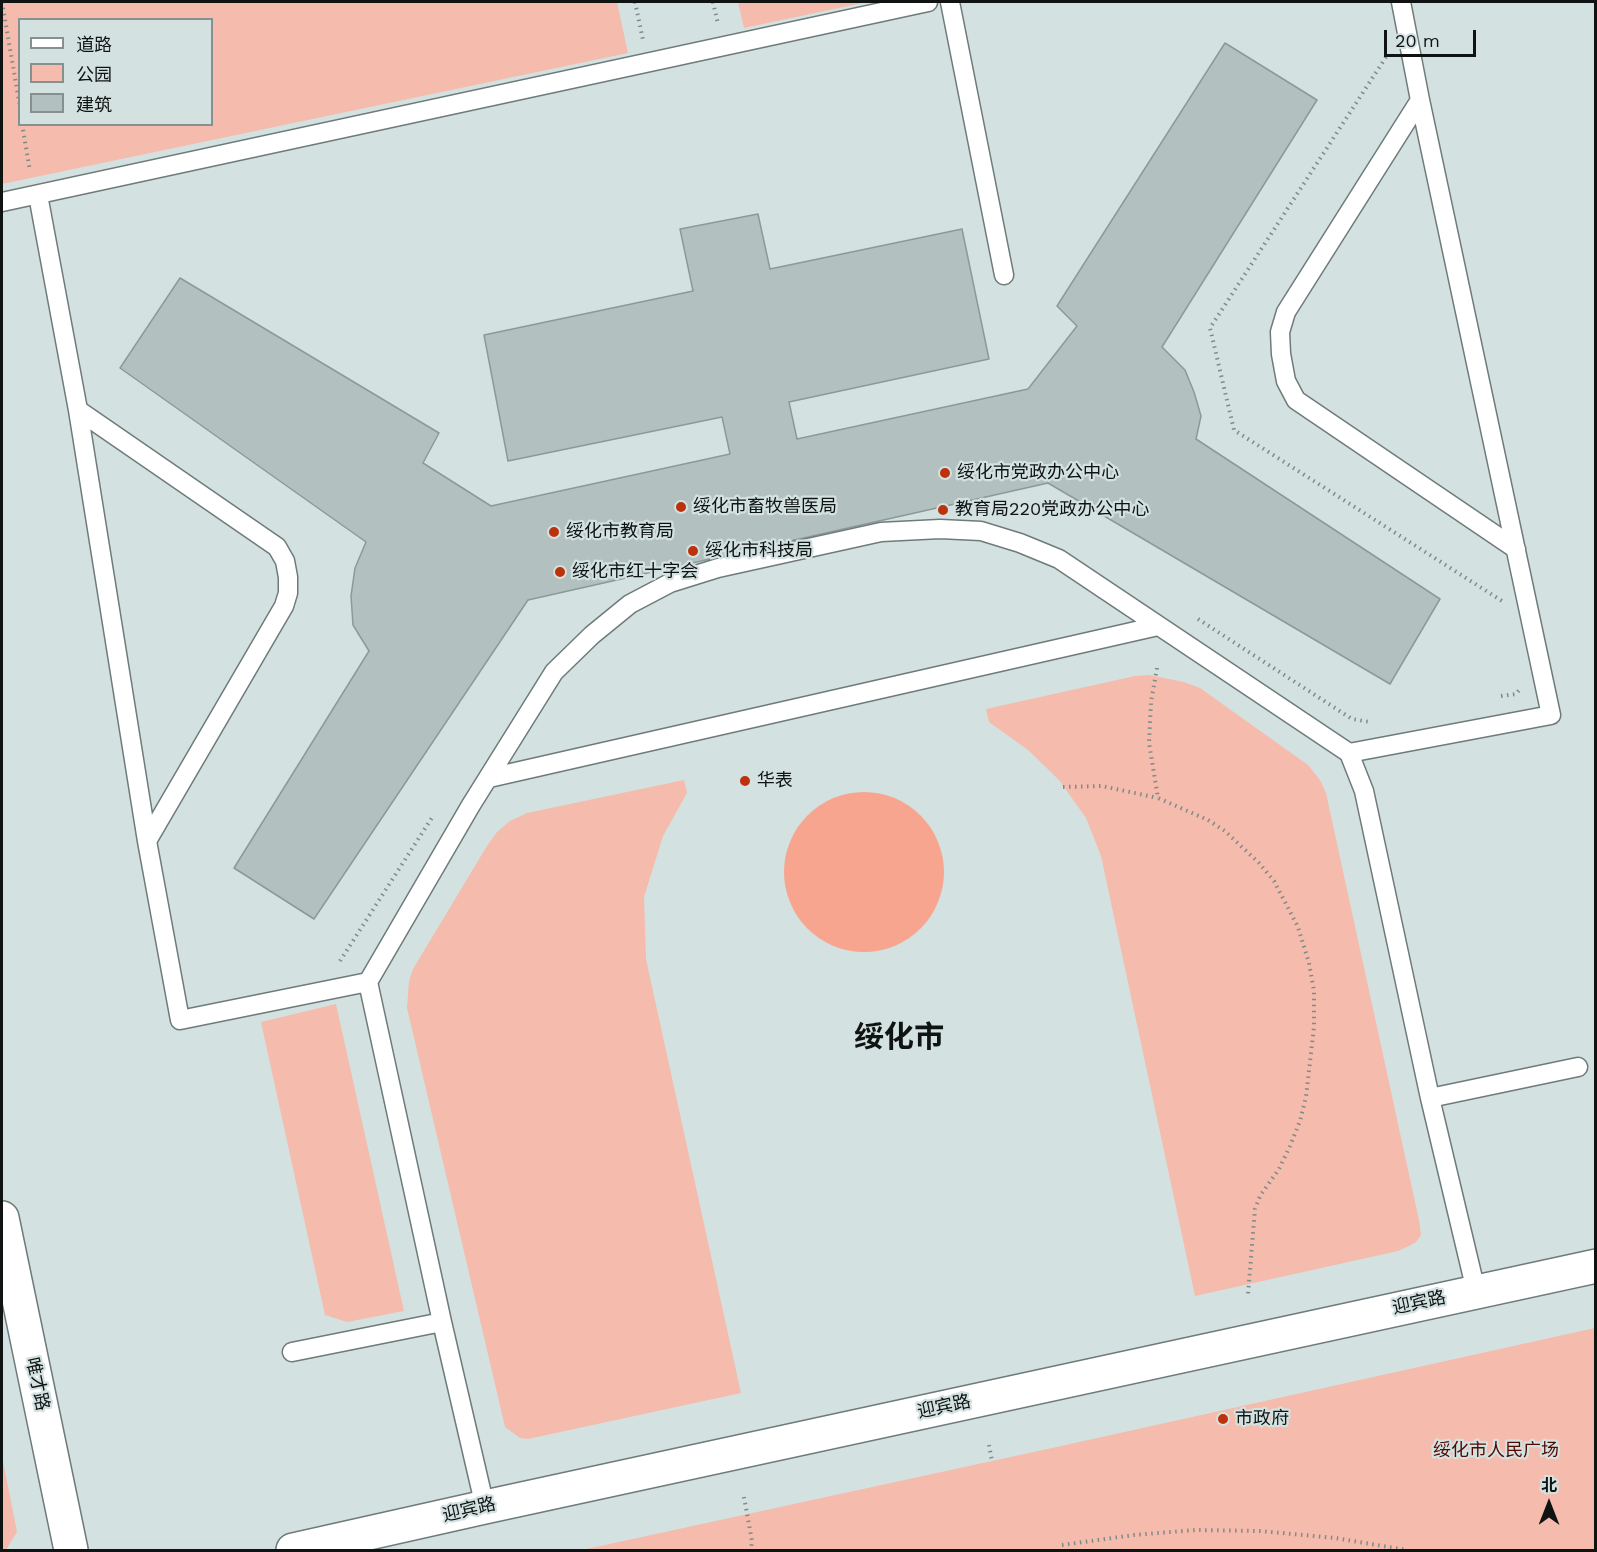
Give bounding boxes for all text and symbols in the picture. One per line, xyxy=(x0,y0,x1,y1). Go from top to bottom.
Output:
legend xyxy=(18,18,213,126)
scale bar xyxy=(1387,18,1478,56)
text: 20 m xyxy=(1395,30,1440,51)
text: 道路 xyxy=(76,34,112,55)
text: 公园 xyxy=(76,64,112,85)
text: 建筑 xyxy=(76,94,112,115)
place label: 绥化市党政办公中心 xyxy=(957,462,1119,484)
marker: 绥化市党政办公中心 xyxy=(938,466,952,480)
place label: 绥化市畜牧兽医局 xyxy=(693,496,837,518)
place label: 教育局220党政办公中心 xyxy=(955,499,1149,521)
marker: 绥化市畜牧兽医局 xyxy=(674,500,688,514)
marker: 教育局220党政办公中心 xyxy=(936,503,950,517)
place label: 绥化市教育局 xyxy=(566,521,674,543)
marker: 绥化市教育局 xyxy=(547,525,561,539)
place label: 绥化市科技局 xyxy=(705,540,813,562)
marker: 绥化市科技局 xyxy=(686,544,700,558)
place label: 绥化市红十字会 xyxy=(572,561,698,583)
marker: 绥化市红十字会 xyxy=(553,565,567,579)
place label: 华表 xyxy=(757,770,793,792)
marker: 华表 xyxy=(738,774,752,788)
district label: 绥化市 xyxy=(854,1020,944,1056)
street label: 迎宾路 xyxy=(1390,1287,1448,1319)
street label: 唯才路 xyxy=(21,1355,53,1413)
street label: 迎宾路 xyxy=(915,1391,973,1423)
place label: 市政府 xyxy=(1235,1408,1289,1430)
marker: 市政府 xyxy=(1216,1412,1230,1426)
park label: 绥化市人民广场 xyxy=(1433,1440,1559,1462)
north arrow xyxy=(1519,1474,1579,1534)
text: 北 xyxy=(1541,1476,1557,1495)
street label: 迎宾路 xyxy=(440,1493,498,1527)

